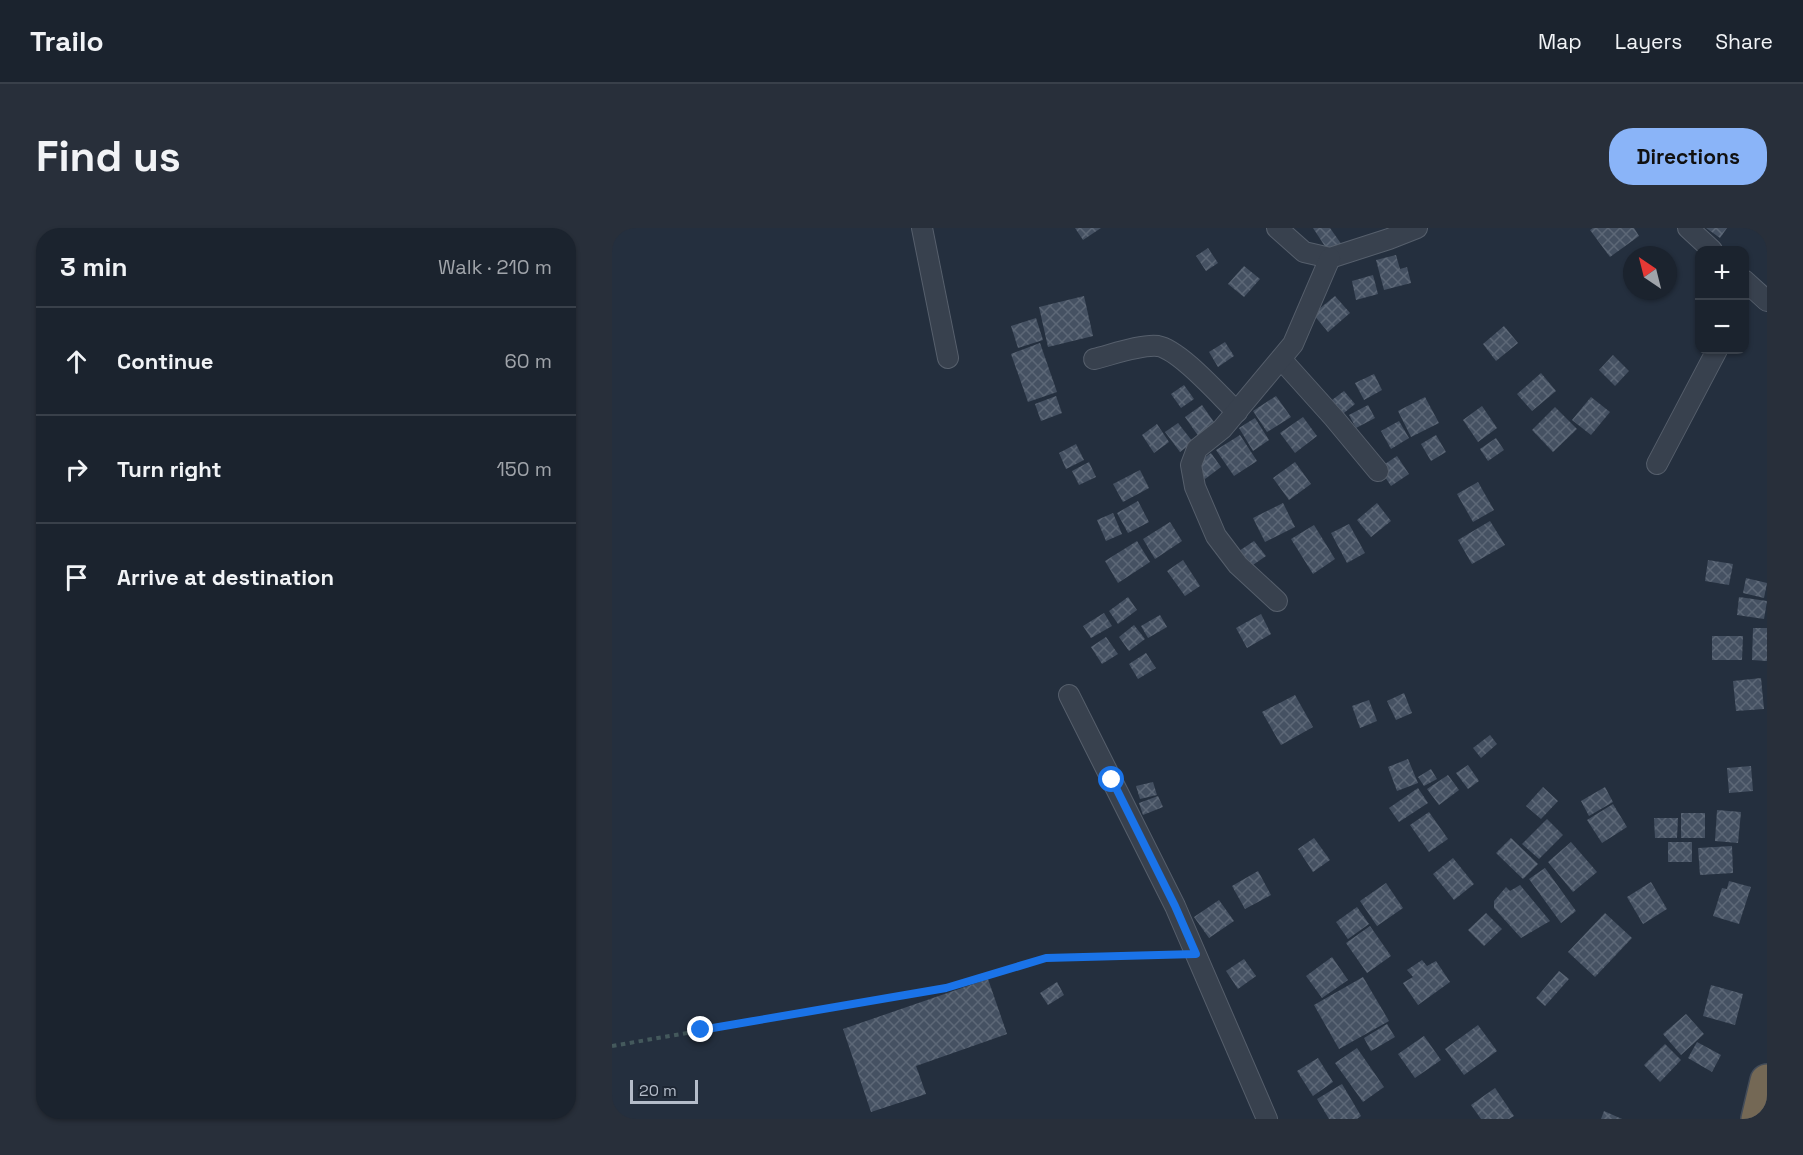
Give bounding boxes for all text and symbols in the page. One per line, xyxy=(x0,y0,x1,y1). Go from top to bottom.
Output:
text: Trailo xyxy=(30,23,104,59)
text: Map xyxy=(1538,28,1582,55)
text: Layers xyxy=(1615,28,1682,55)
text: Share xyxy=(1715,28,1773,55)
button: Directions xyxy=(1609,128,1767,185)
text: Find us xyxy=(36,130,181,183)
north arrow xyxy=(1623,246,1677,300)
map controls xyxy=(1695,246,1749,354)
button: + xyxy=(1695,246,1749,300)
text: 3 min xyxy=(60,250,128,284)
text: Walk · 210 m xyxy=(438,254,552,280)
button: − xyxy=(1695,300,1749,354)
icon: ahead xyxy=(60,345,93,378)
text: Continue xyxy=(117,347,213,375)
text: 60 m xyxy=(505,348,552,374)
icon: right xyxy=(60,453,93,486)
text: Turn right xyxy=(117,455,222,483)
text: 150 m xyxy=(497,456,552,482)
icon: arrive xyxy=(60,561,93,594)
text: Arrive at destination xyxy=(117,563,334,591)
route start xyxy=(1098,766,1124,792)
route end xyxy=(687,1016,713,1042)
scale bar xyxy=(630,1077,698,1104)
text: 20 m xyxy=(639,1080,677,1101)

